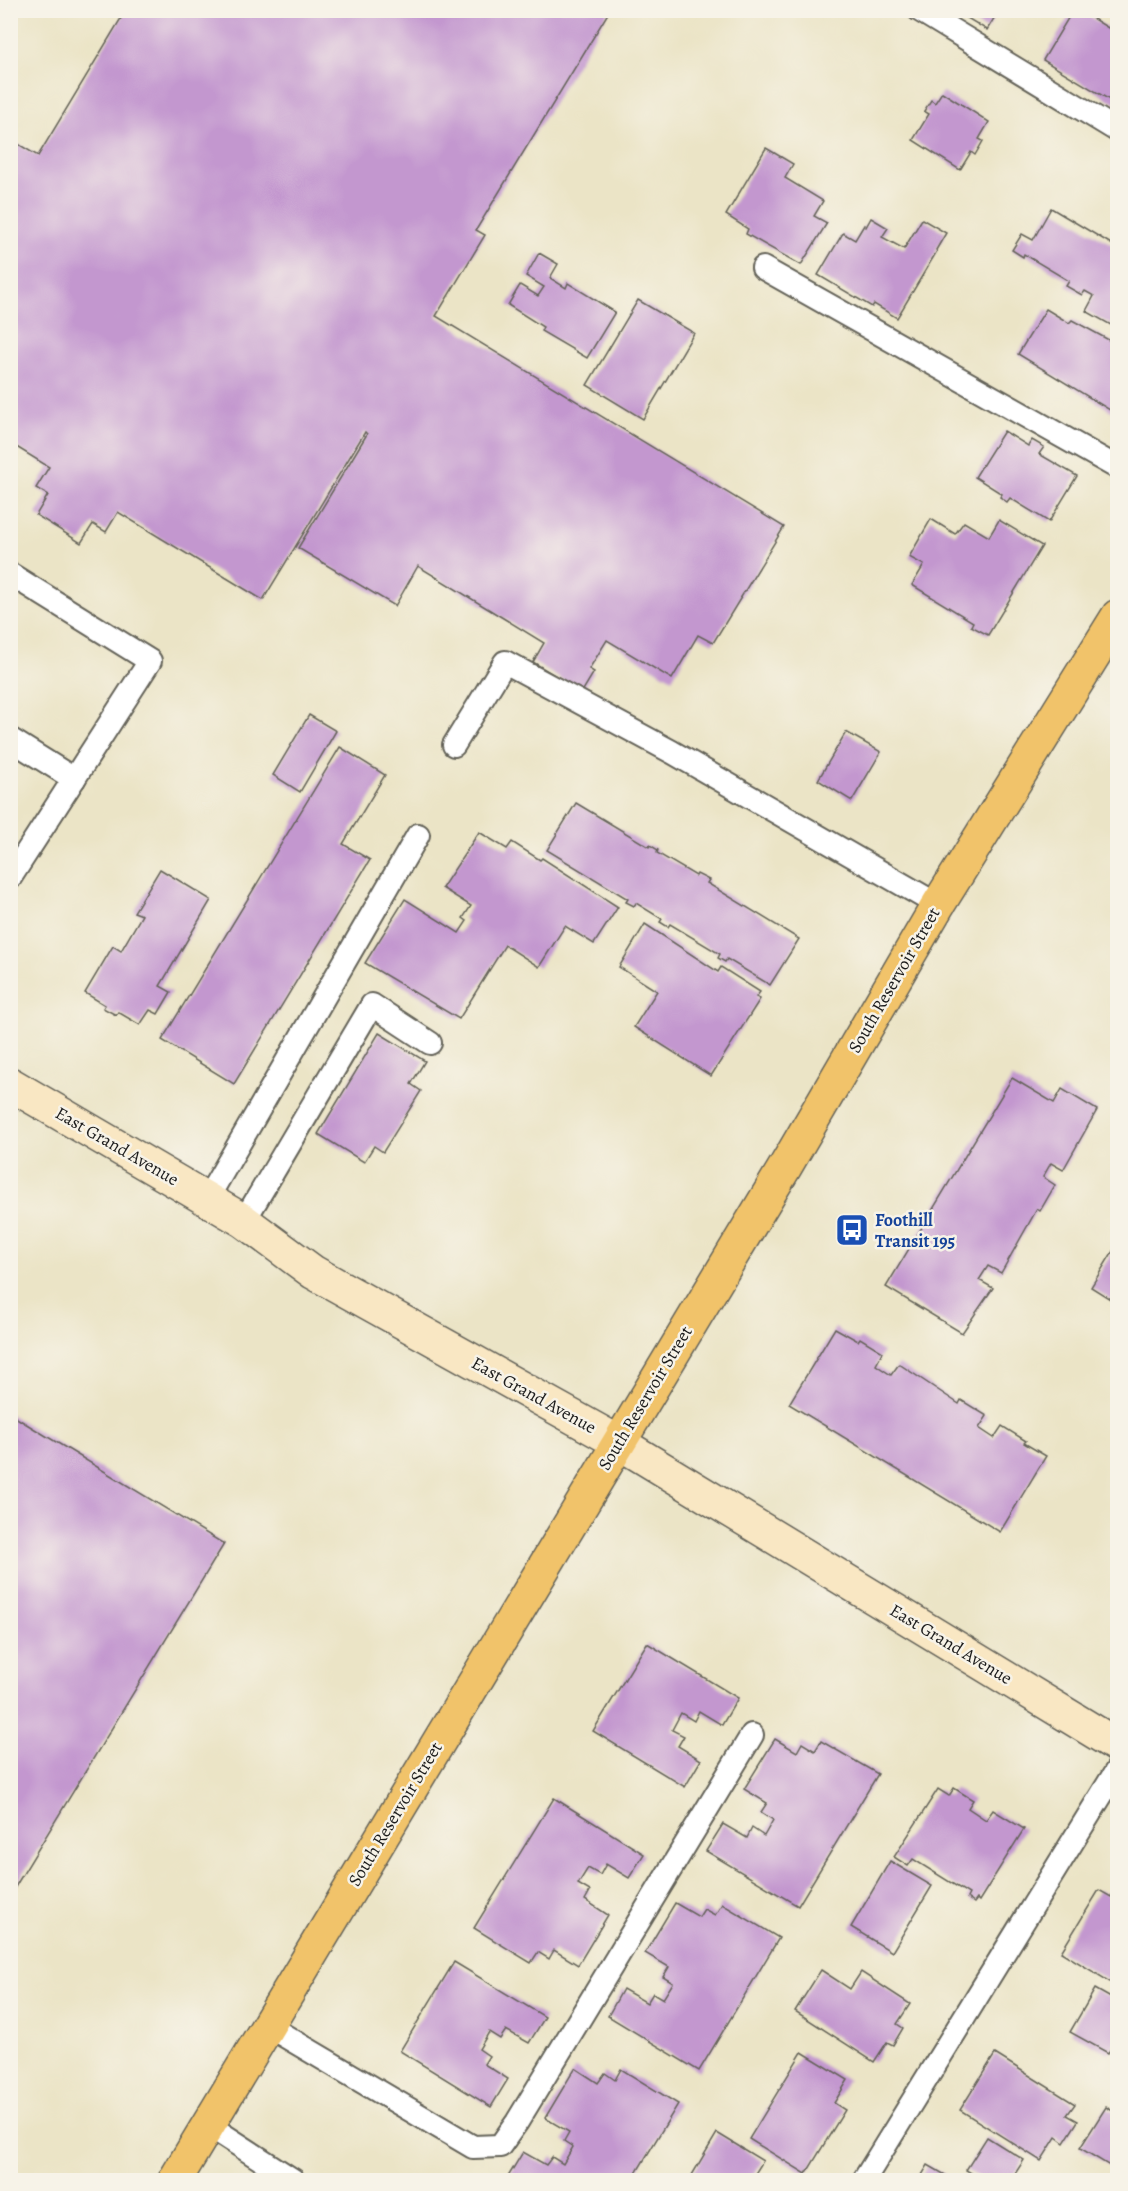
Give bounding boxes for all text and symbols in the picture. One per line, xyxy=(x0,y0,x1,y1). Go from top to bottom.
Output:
street label: South Reservoir Street xyxy=(842,903,946,1057)
street label: East Grand Avenue xyxy=(51,1101,183,1191)
place label: Foothill Transit 195 xyxy=(875,1208,956,1253)
bus stop icon: Foothill Transit 195 xyxy=(834,1212,870,1248)
street label: South Reservoir Street xyxy=(592,1321,698,1475)
street label: East Grand Avenue xyxy=(467,1351,601,1439)
street label: East Grand Avenue xyxy=(885,1598,1017,1690)
street label: South Reservoir Street xyxy=(342,1737,448,1891)

